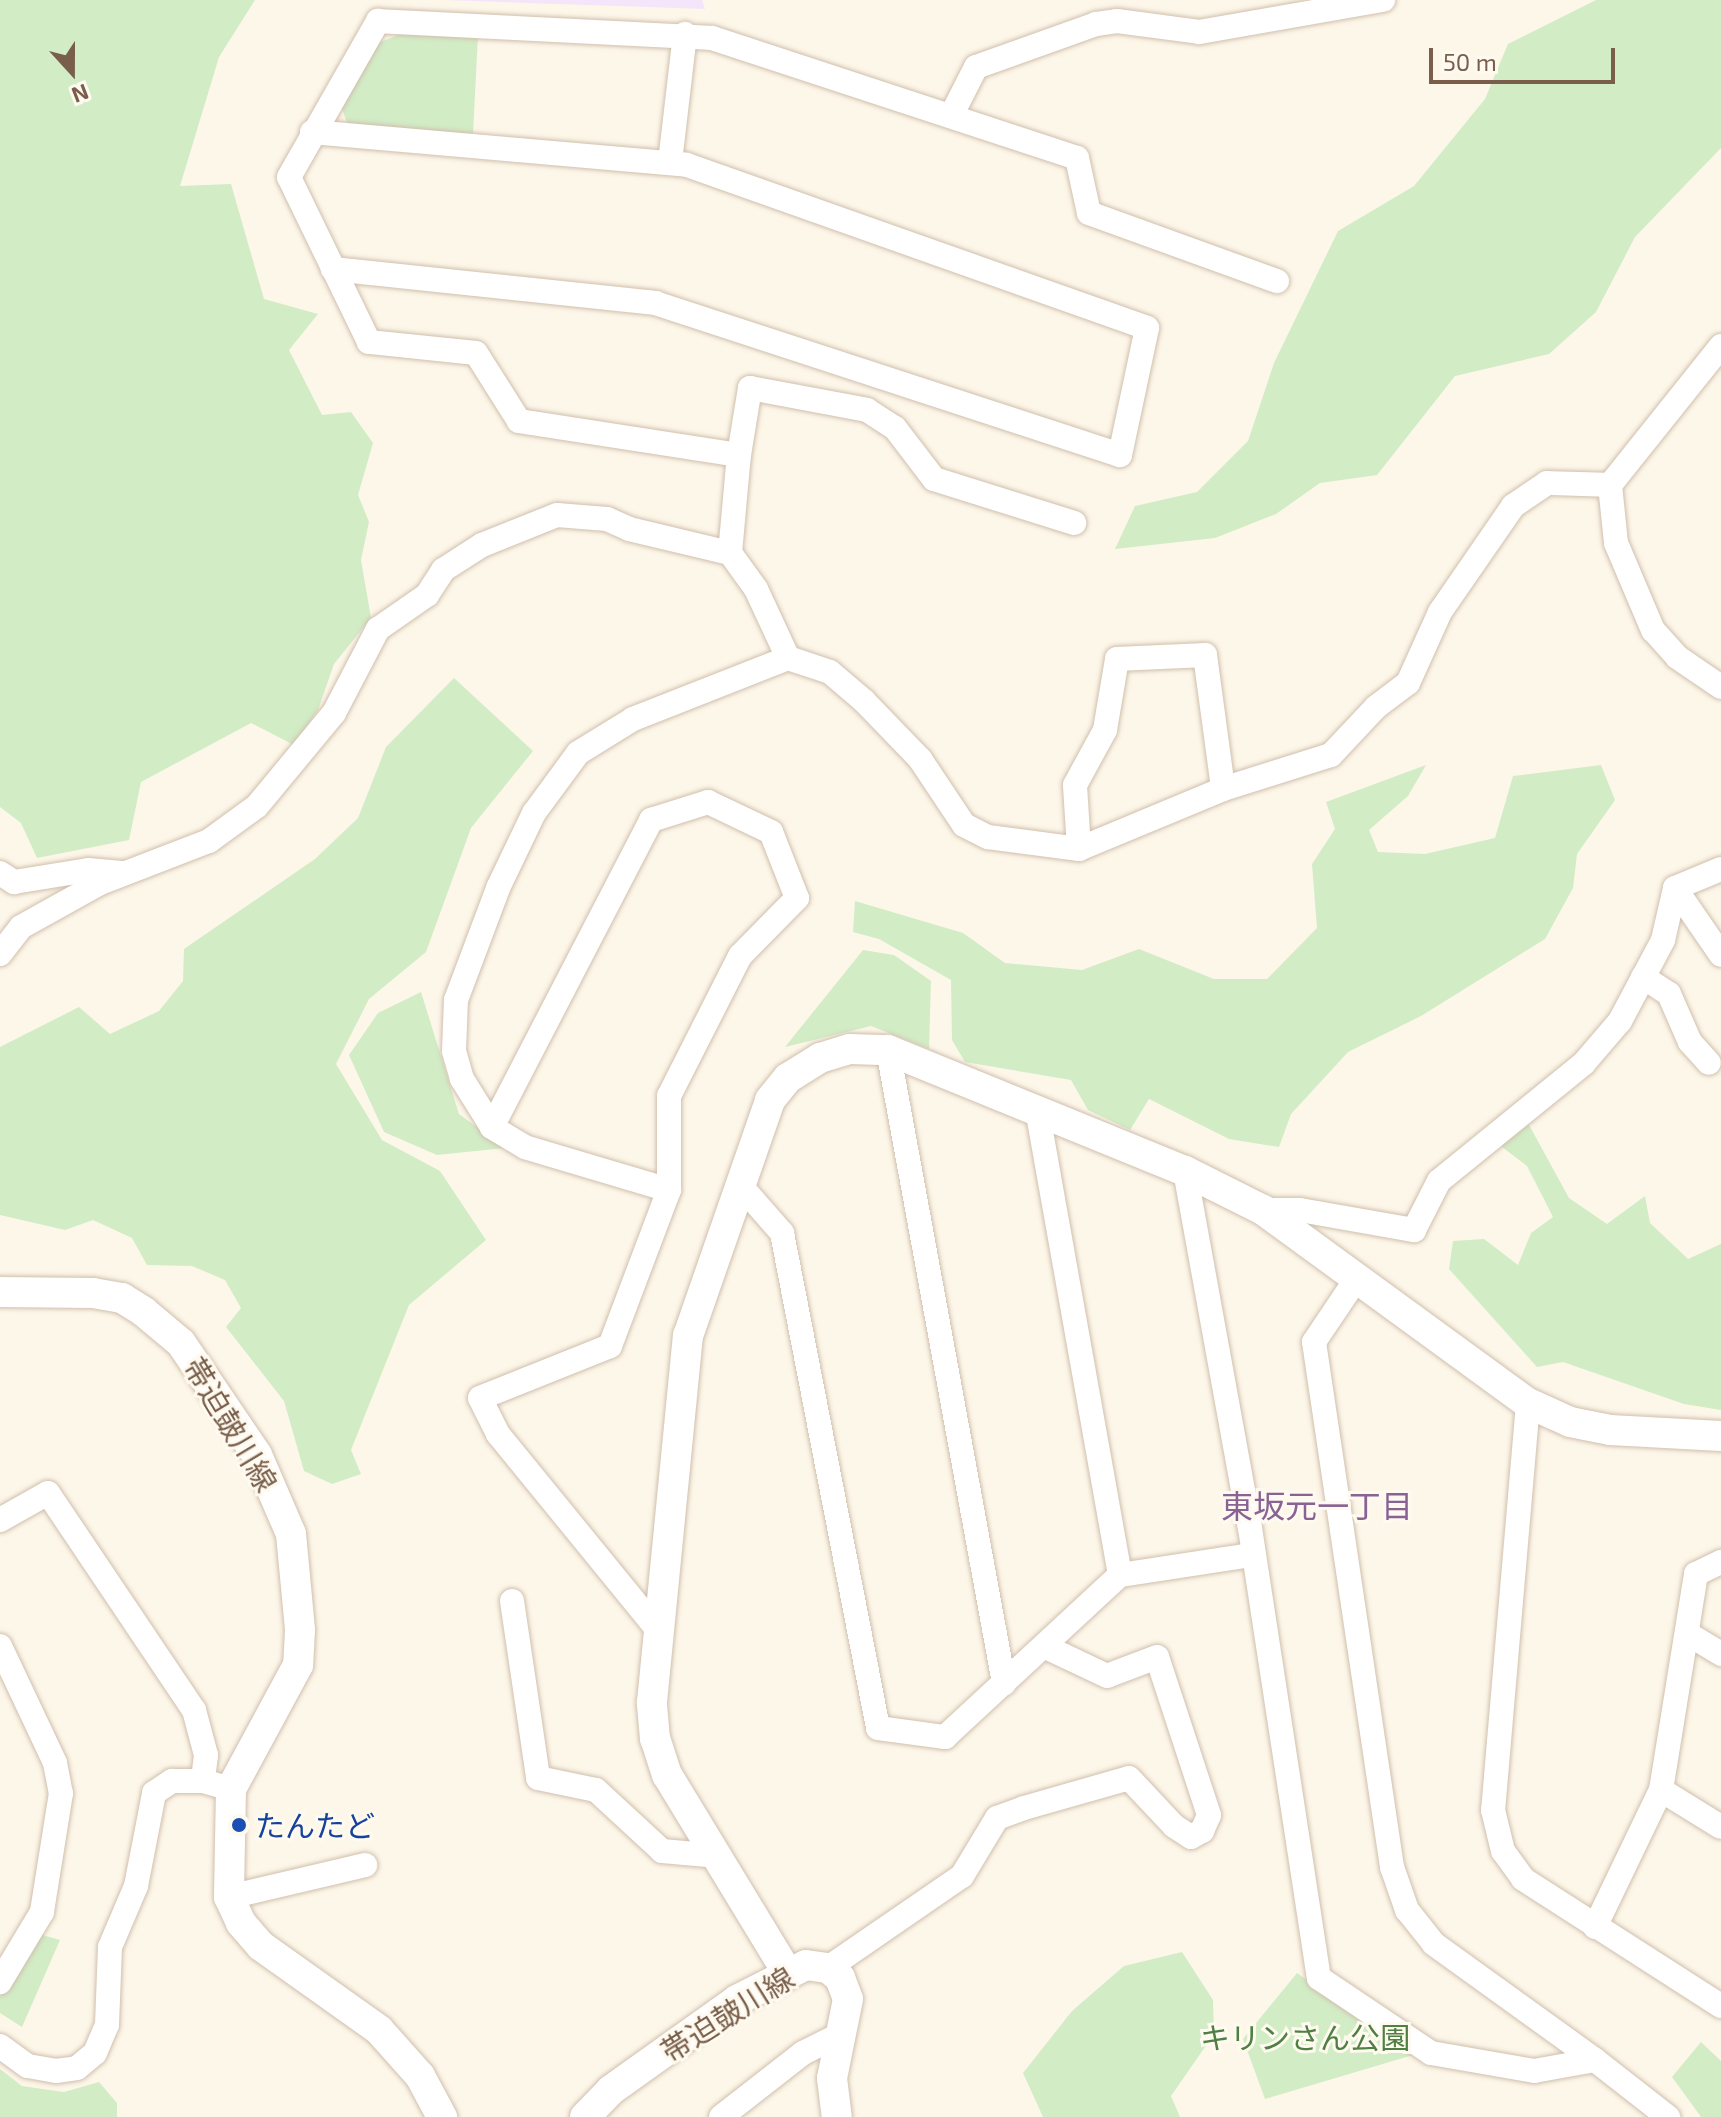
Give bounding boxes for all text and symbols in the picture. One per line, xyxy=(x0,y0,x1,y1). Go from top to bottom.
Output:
north arrow xyxy=(32,32,112,112)
scale bar xyxy=(1433,32,1619,82)
text: 50 m xyxy=(1443,47,1497,76)
text: N xyxy=(69,79,93,109)
street label: 帯迫皷川線 xyxy=(177,1350,285,1498)
district label: 東坂元一丁目 xyxy=(1221,1486,1413,1524)
place label: たんたど xyxy=(255,1807,375,1843)
marker: たんたど xyxy=(230,1816,248,1834)
street label: 帯迫皷川線 xyxy=(654,1959,800,2069)
park label: キリンさん公園 xyxy=(1200,2019,1410,2055)

